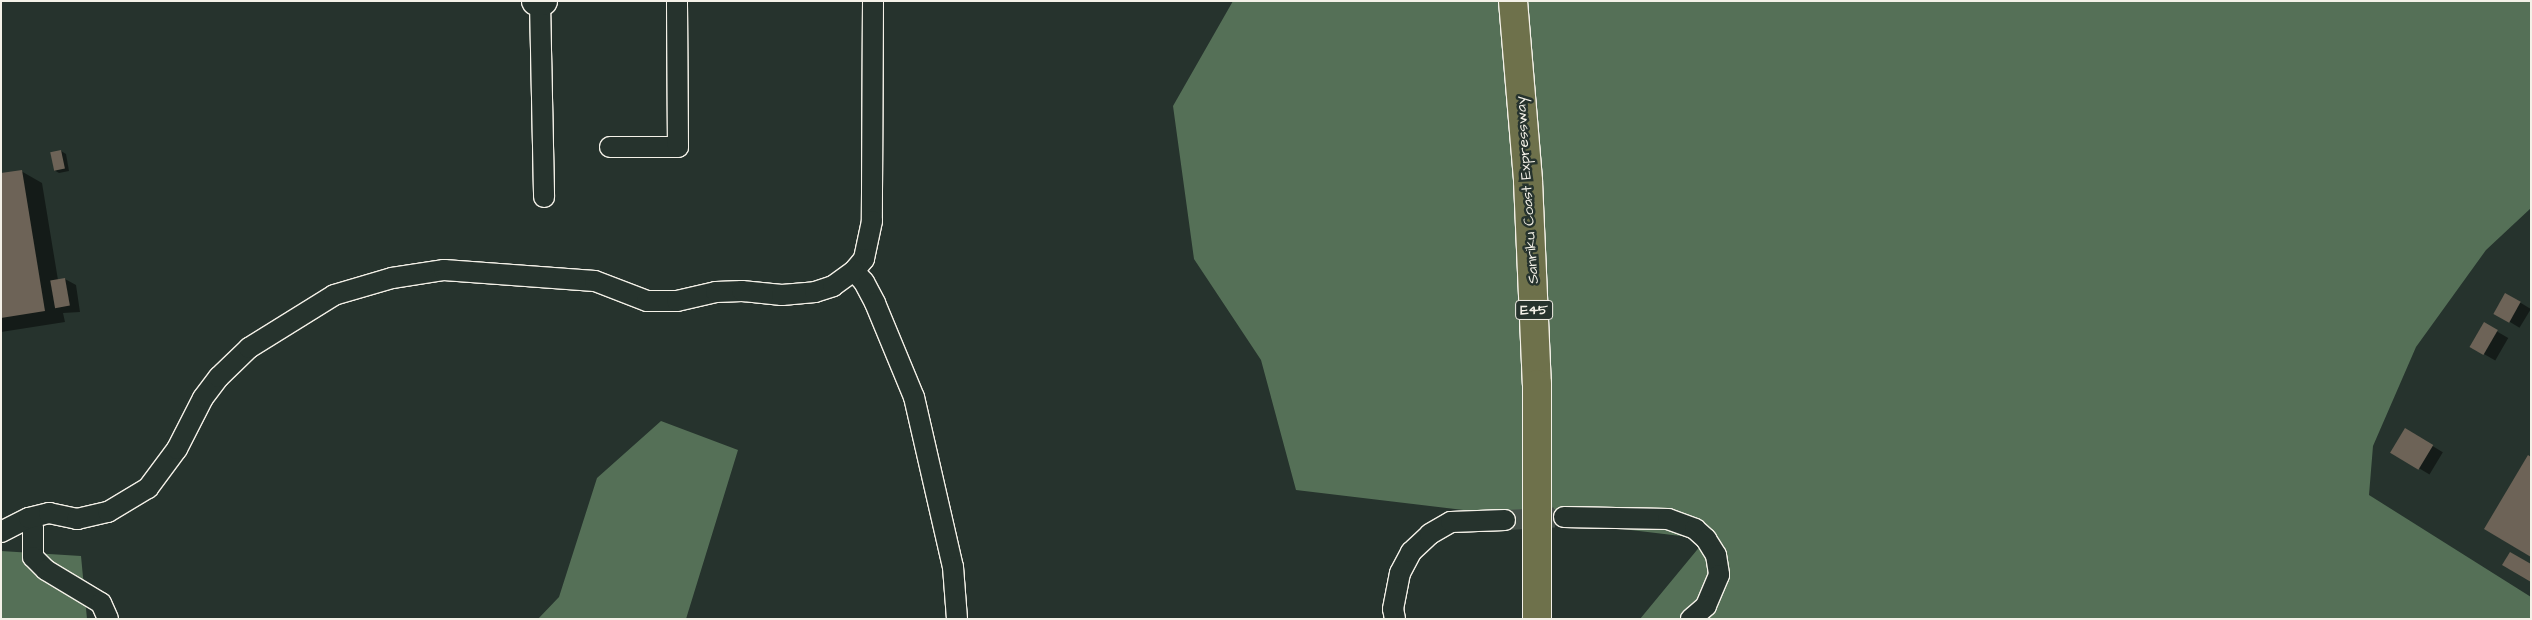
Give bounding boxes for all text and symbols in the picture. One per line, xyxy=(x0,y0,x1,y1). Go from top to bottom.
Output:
street label: Sanriku Coast Expressway xyxy=(1511,96,1543,284)
road number: E45 xyxy=(1514,298,1554,322)

